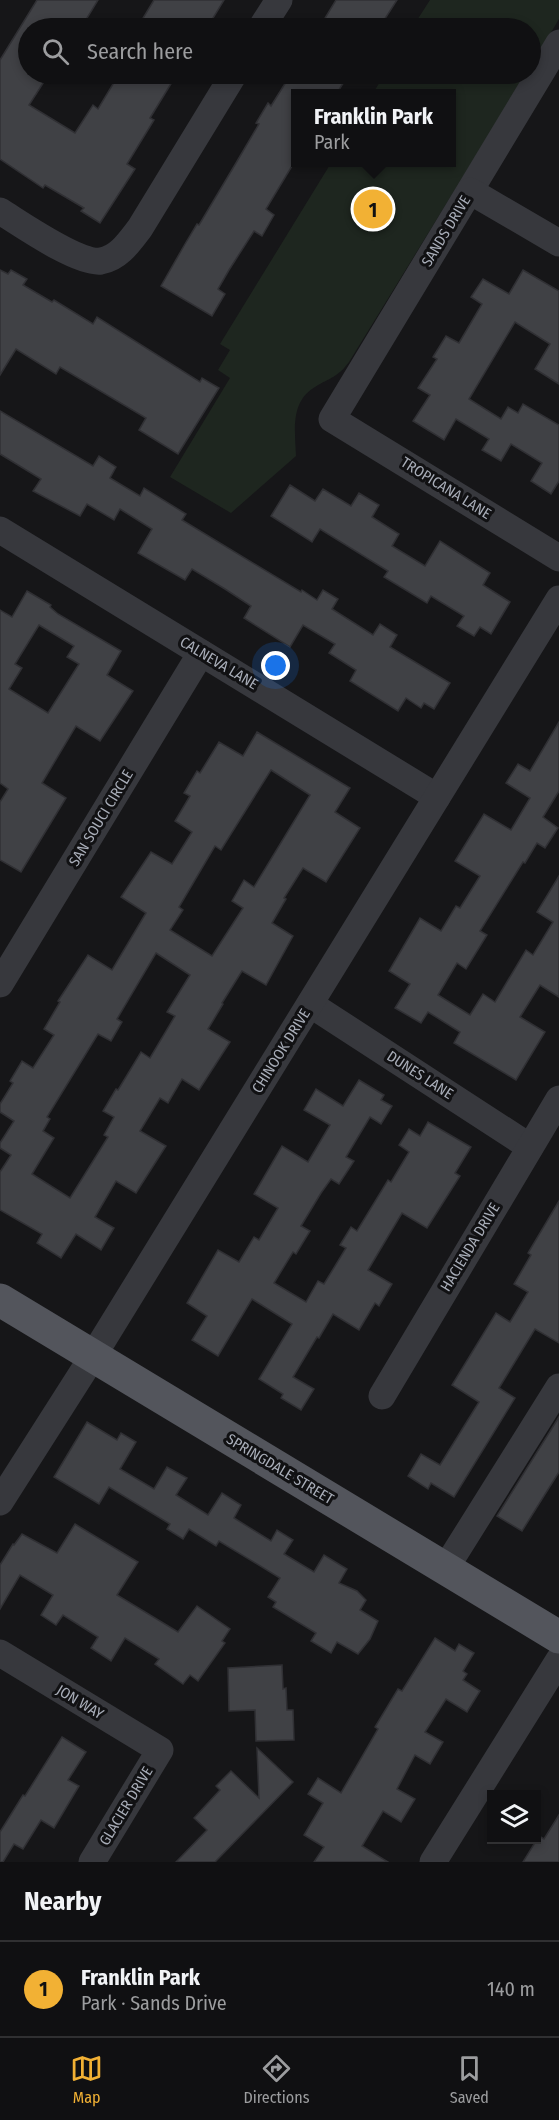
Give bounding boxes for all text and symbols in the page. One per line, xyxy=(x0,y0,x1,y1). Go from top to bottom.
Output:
search box xyxy=(18,18,541,84)
icon: search xyxy=(39,35,72,68)
text: Search here xyxy=(87,38,193,65)
popup xyxy=(291,89,456,167)
text: Franklin Park xyxy=(314,103,433,130)
text: Park xyxy=(314,130,350,154)
pin: 1 xyxy=(354,186,392,232)
street label: SANDS DRIVE xyxy=(418,192,474,270)
street label: TROPICANA LANE xyxy=(398,453,494,523)
street label: CALNEVA LANE xyxy=(177,633,261,693)
your location xyxy=(261,651,290,680)
street label: SAN SOUCI CIRCLE xyxy=(65,766,137,870)
street label: CHINOOK DRIVE xyxy=(248,1006,314,1096)
street label: DUNES LANE xyxy=(384,1047,456,1103)
street label: HACIENDA DRIVE xyxy=(437,1200,503,1294)
street label: SPRINGDALE STREET xyxy=(223,1430,337,1508)
street label: JON WAY xyxy=(53,1681,107,1723)
street label: GLACIER DRIVE xyxy=(95,1763,157,1849)
map controls xyxy=(487,1790,541,1844)
button: layers xyxy=(487,1790,541,1844)
text: Nearby xyxy=(24,1886,101,1917)
text: Franklin Park xyxy=(81,1964,200,1991)
text: 1 xyxy=(39,1977,48,2001)
text: 140 m xyxy=(487,1977,535,2001)
text: Park · Sands Drive xyxy=(81,1991,227,2015)
tab: Map xyxy=(70,2052,103,2107)
tab: Directions xyxy=(243,2052,310,2107)
tab: Saved xyxy=(450,2052,489,2107)

